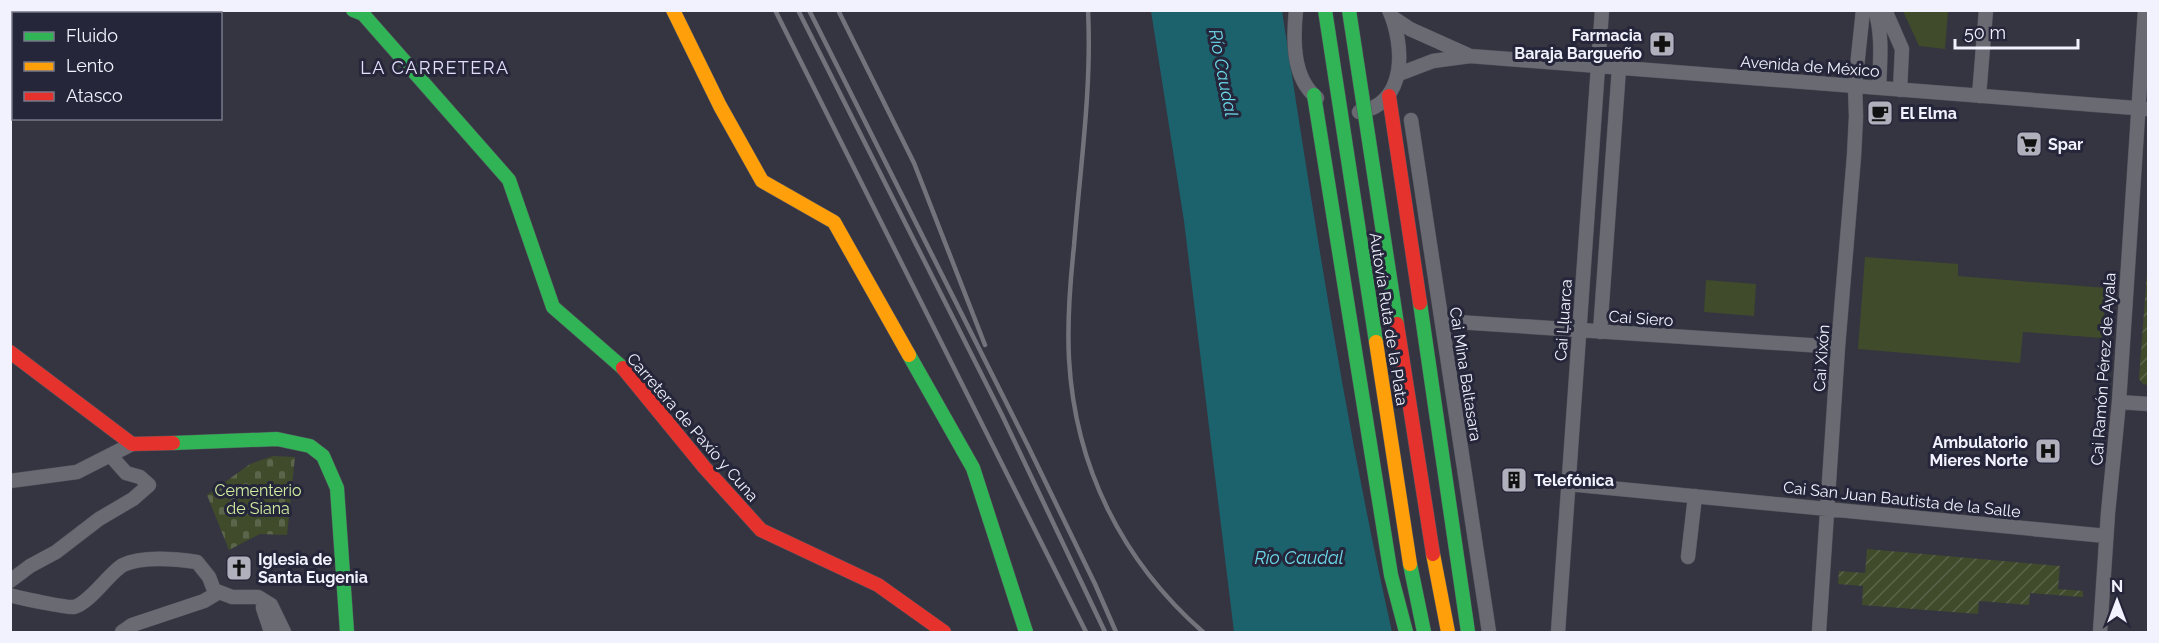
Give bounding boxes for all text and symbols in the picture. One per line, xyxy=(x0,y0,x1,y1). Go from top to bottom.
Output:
legend xyxy=(12,12,222,120)
scale bar xyxy=(1955,12,2078,50)
text: 50 m xyxy=(1964,22,2006,43)
text: Fluido xyxy=(66,25,118,46)
place label: Farmacia Baraja Bargueño xyxy=(1514,26,1642,63)
water label: Río Caudal xyxy=(1205,27,1242,119)
pharmacy icon: Farmacia Baraja Bargueño xyxy=(1647,29,1677,59)
street label: Avenida de México xyxy=(1740,52,1880,81)
text: Lento xyxy=(66,55,114,76)
district label: LA CARRETERA xyxy=(360,57,510,78)
text: Atasco xyxy=(66,85,123,106)
cafe icon: El Elma xyxy=(1865,98,1895,128)
place label: El Elma xyxy=(1900,104,1957,123)
supermarket icon: Spar xyxy=(2014,129,2044,159)
place label: Spar xyxy=(2048,135,2083,154)
street label: Autovía Ruta de la Plata xyxy=(1365,231,1412,407)
street label: Cai Ramón Pérez de Ayala xyxy=(2087,272,2120,466)
street label: Cai Ḷḷuarca xyxy=(1551,278,1576,362)
street label: Cai Mina Baltasara xyxy=(1446,306,1485,442)
street label: Cai Siero xyxy=(1608,307,1674,330)
street label: Cai Xixón xyxy=(1810,324,1833,392)
street label: Carretera de Paxío y Cuna xyxy=(623,349,762,505)
place label: Ambulatorio Mieres Norte xyxy=(1930,433,2028,470)
hospital icon: Ambulatorio Mieres Norte xyxy=(2033,436,2063,466)
building icon: Telefónica xyxy=(1499,465,1529,495)
place label: Telefónica xyxy=(1534,471,1614,490)
street label: Cai San Juan Bautista de la Salle xyxy=(1782,478,2022,521)
park label: Cementerio de Siana xyxy=(215,481,301,518)
water label: Río Caudal xyxy=(1255,547,1344,568)
place label: Iglesia de Santa Eugenia xyxy=(258,550,368,587)
church icon: Iglesia de Santa Eugenia xyxy=(224,553,254,583)
north arrow xyxy=(2087,571,2147,631)
text: N xyxy=(2111,577,2123,596)

